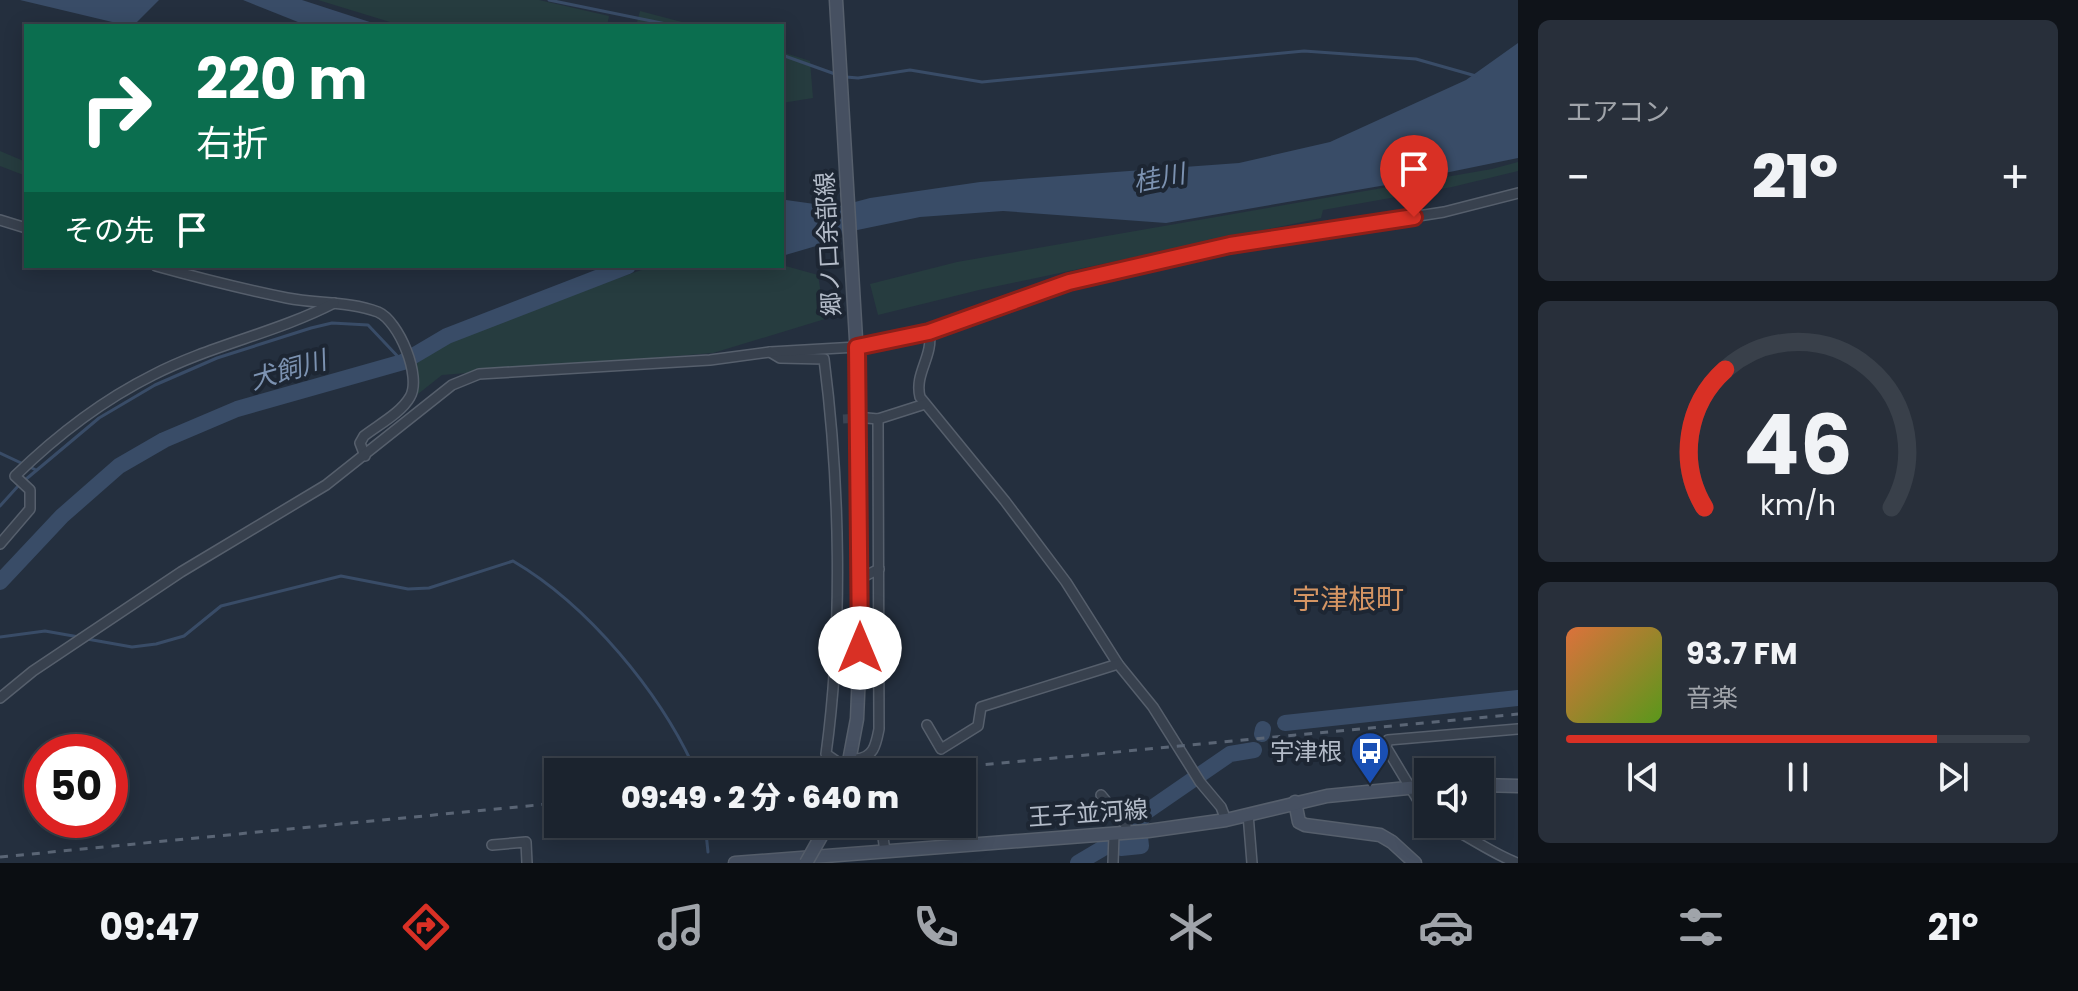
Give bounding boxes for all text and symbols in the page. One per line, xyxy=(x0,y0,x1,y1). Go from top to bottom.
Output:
text: 220 m xyxy=(196,40,368,119)
icon: right xyxy=(64,56,168,160)
text: エアコン xyxy=(1566,94,1670,130)
text: 右折 xyxy=(196,118,268,169)
pin xyxy=(1380,135,1448,217)
text: 21° xyxy=(1752,135,1838,219)
icon: arrive xyxy=(1392,147,1436,191)
text: − xyxy=(1566,147,1590,208)
text: + xyxy=(2000,147,2030,208)
water label: 桂川 xyxy=(1130,155,1191,201)
street label: 郷ノ口余部線 xyxy=(808,171,848,317)
icon: arrive xyxy=(170,208,214,252)
text: その先 xyxy=(64,209,154,252)
water label: 犬飼川 xyxy=(246,341,333,398)
text: 46 xyxy=(1743,386,1853,502)
text: km/h xyxy=(1760,485,1836,525)
district label: 宇津根町 xyxy=(1292,580,1404,619)
position arrow xyxy=(818,606,902,690)
text: 93.7 FM xyxy=(1686,632,1797,675)
text: 音楽 xyxy=(1686,680,1738,716)
bus stop icon: 宇津根 xyxy=(1349,730,1391,785)
speed limit sign: 50 xyxy=(24,734,128,838)
place label: 宇津根 xyxy=(1270,735,1342,768)
icon: previous xyxy=(1621,755,1665,799)
icon: pause xyxy=(1776,755,1820,799)
icon: next xyxy=(1931,755,1975,799)
map controls xyxy=(1414,758,1494,838)
button: sound xyxy=(1414,758,1494,838)
text: 09:49 · 2 分 · 640 m xyxy=(621,776,899,819)
street label: 王子並河線 xyxy=(1027,792,1149,834)
icon: directions xyxy=(398,899,454,955)
icon: music xyxy=(653,899,709,955)
icon: phone xyxy=(908,899,964,955)
icon: climate xyxy=(1163,899,1219,955)
icon: car xyxy=(1418,899,1474,955)
icon: filters xyxy=(1673,899,1729,955)
text: 09:47 xyxy=(99,902,199,953)
text: 21° xyxy=(1928,902,1979,953)

